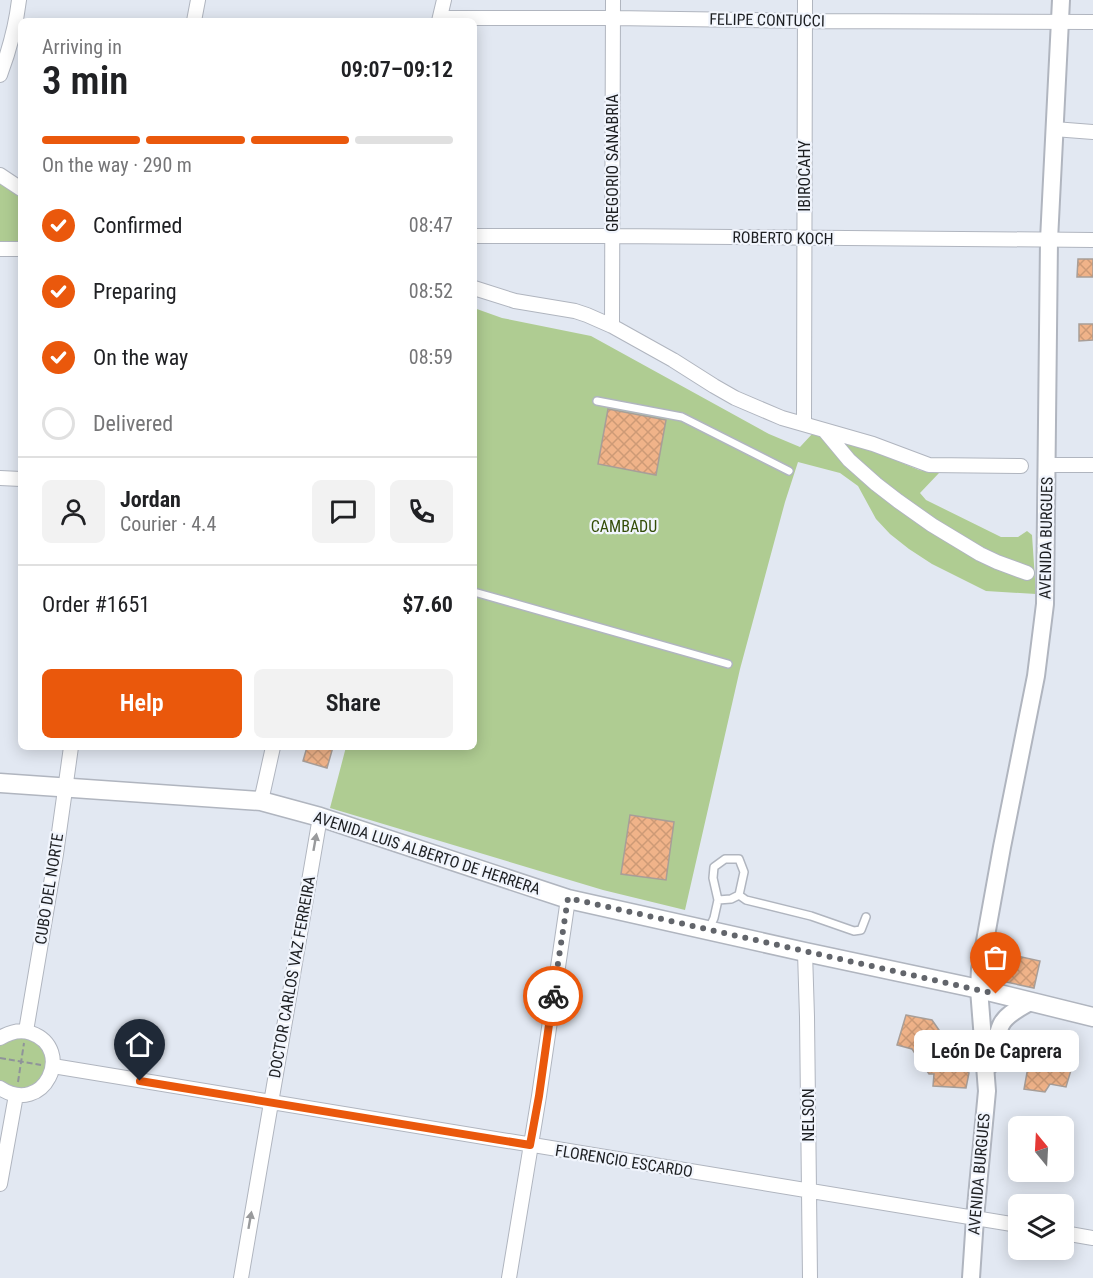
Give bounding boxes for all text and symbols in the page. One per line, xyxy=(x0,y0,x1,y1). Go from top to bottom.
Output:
street label: FELIPE CONTUCCI xyxy=(709,9,825,31)
text: Arriving in xyxy=(42,35,122,59)
text: 09:07–09:12 xyxy=(341,57,453,82)
text: 3 min xyxy=(42,58,128,104)
street label: GREGORIO SANABRIA xyxy=(603,94,622,232)
street label: IBIROCAHY xyxy=(795,140,814,212)
text: On the way · 290 m xyxy=(42,153,192,177)
icon: check xyxy=(42,209,75,242)
text: Confirmed xyxy=(93,213,182,238)
text: 08:47 xyxy=(409,213,453,237)
street label: ROBERTO KOCH xyxy=(732,228,834,248)
icon: check xyxy=(42,275,75,308)
text: Preparing xyxy=(93,279,177,304)
text: 08:52 xyxy=(409,279,453,303)
icon: check xyxy=(42,341,75,374)
text: On the way xyxy=(93,345,188,370)
text: 08:59 xyxy=(409,345,453,369)
text: Delivered xyxy=(93,411,173,436)
street label: AVENIDA BURGUES xyxy=(1035,477,1057,599)
button: person xyxy=(42,480,105,543)
button: chat xyxy=(312,480,375,543)
button: phone xyxy=(390,480,453,543)
text: Jordan xyxy=(120,487,181,512)
text: Courier · 4.4 xyxy=(120,512,216,536)
park label: CAMBADU xyxy=(591,517,657,536)
text: Order #1651 xyxy=(42,592,150,617)
text: $7.60 xyxy=(402,592,453,617)
button: Help xyxy=(42,669,242,738)
button: Share xyxy=(254,669,453,738)
street label: AVENIDA LUIS ALBERTO DE HERRERA xyxy=(311,807,543,899)
street label: CUBO DEL NORTE xyxy=(31,832,67,946)
one-way arrow xyxy=(311,832,320,851)
street label: DOCTOR CARLOS VAZ FERREIRA xyxy=(265,874,319,1080)
pin xyxy=(970,932,1021,994)
icon: bag xyxy=(979,941,1012,974)
courier xyxy=(523,966,583,1026)
icon: bike xyxy=(537,980,570,1013)
pin xyxy=(114,1019,165,1081)
icon: home xyxy=(123,1028,156,1061)
callout: León De Caprera xyxy=(914,1030,1078,1072)
text: León De Caprera xyxy=(931,1039,1062,1063)
street label: NELSON xyxy=(799,1088,818,1142)
street label: AVENIDA BURGUES xyxy=(964,1112,994,1236)
north arrow xyxy=(1008,1116,1074,1182)
map controls xyxy=(1008,1116,1074,1260)
street label: FLORENCIO ESCARDO xyxy=(554,1141,694,1181)
button: layers xyxy=(1008,1194,1074,1260)
one-way arrow xyxy=(246,1211,255,1230)

